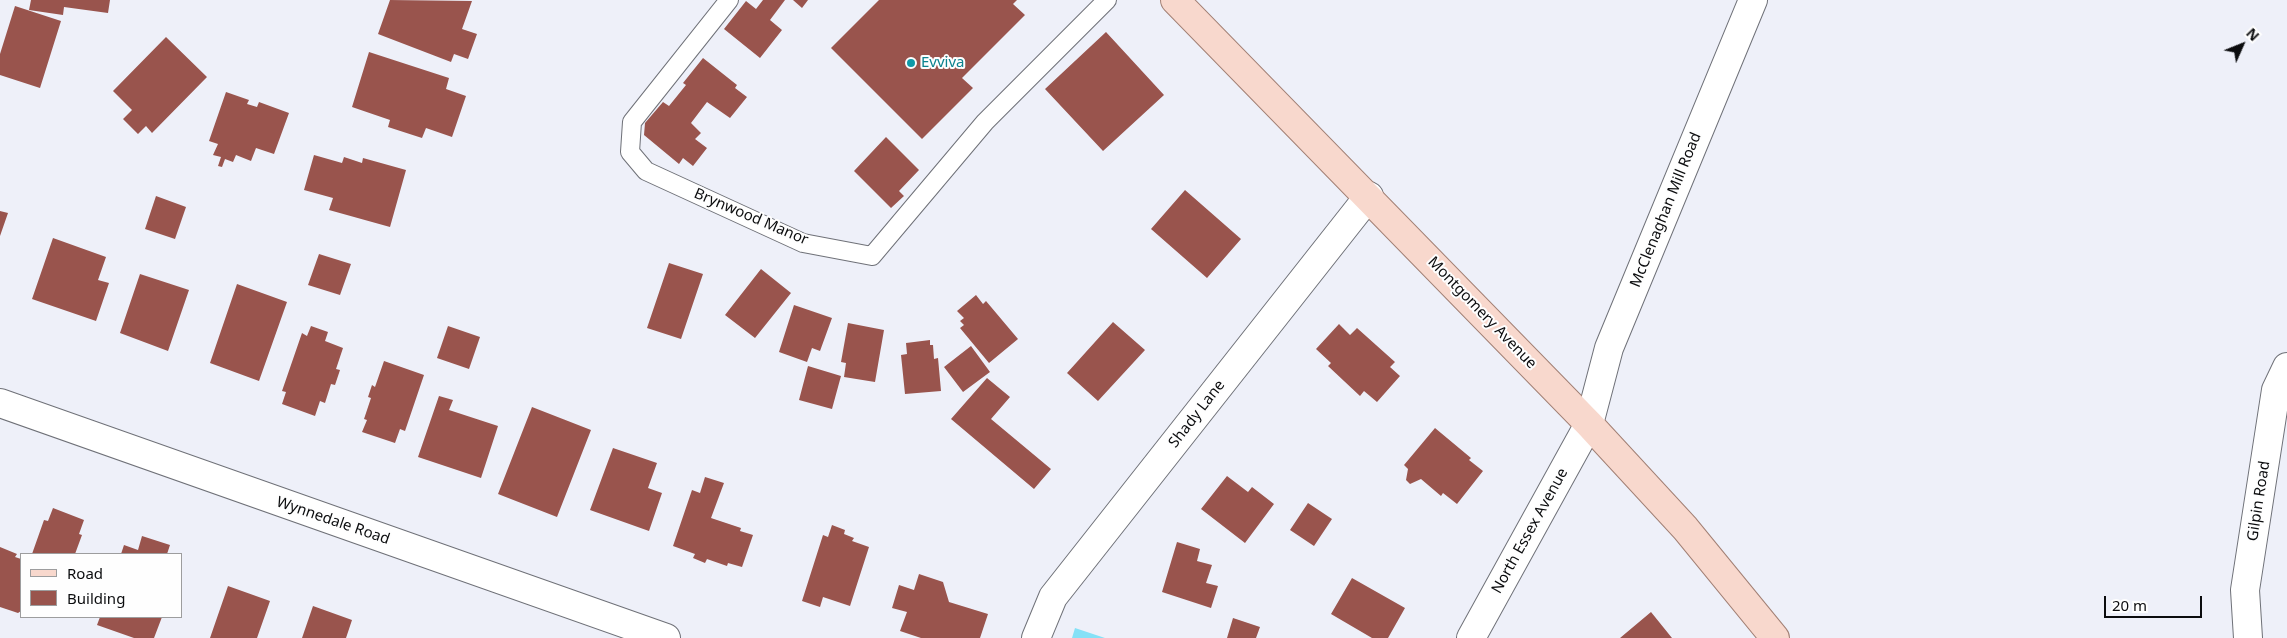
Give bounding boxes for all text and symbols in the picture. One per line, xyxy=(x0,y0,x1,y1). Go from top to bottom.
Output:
north arrow xyxy=(2217,20,2267,70)
text: N xyxy=(2242,24,2264,45)
place label: Evviva xyxy=(921,54,964,72)
marker: Evviva xyxy=(905,57,917,69)
street label: McClenaghan Mill Road xyxy=(1627,130,1705,290)
street label: Brynwood Manor xyxy=(691,185,811,249)
street label: Montgomery Avenue xyxy=(1424,253,1540,373)
street label: Shady Lane xyxy=(1165,377,1229,451)
street label: Gilpin Road xyxy=(2244,460,2274,542)
street label: North Essex Avenue xyxy=(1488,465,1572,597)
street label: Wynnedale Road xyxy=(274,493,392,549)
legend xyxy=(20,553,182,618)
text: Road xyxy=(67,563,103,583)
scale bar xyxy=(2107,586,2204,618)
text: Building xyxy=(67,588,125,608)
text: 20 m xyxy=(2112,595,2147,615)

